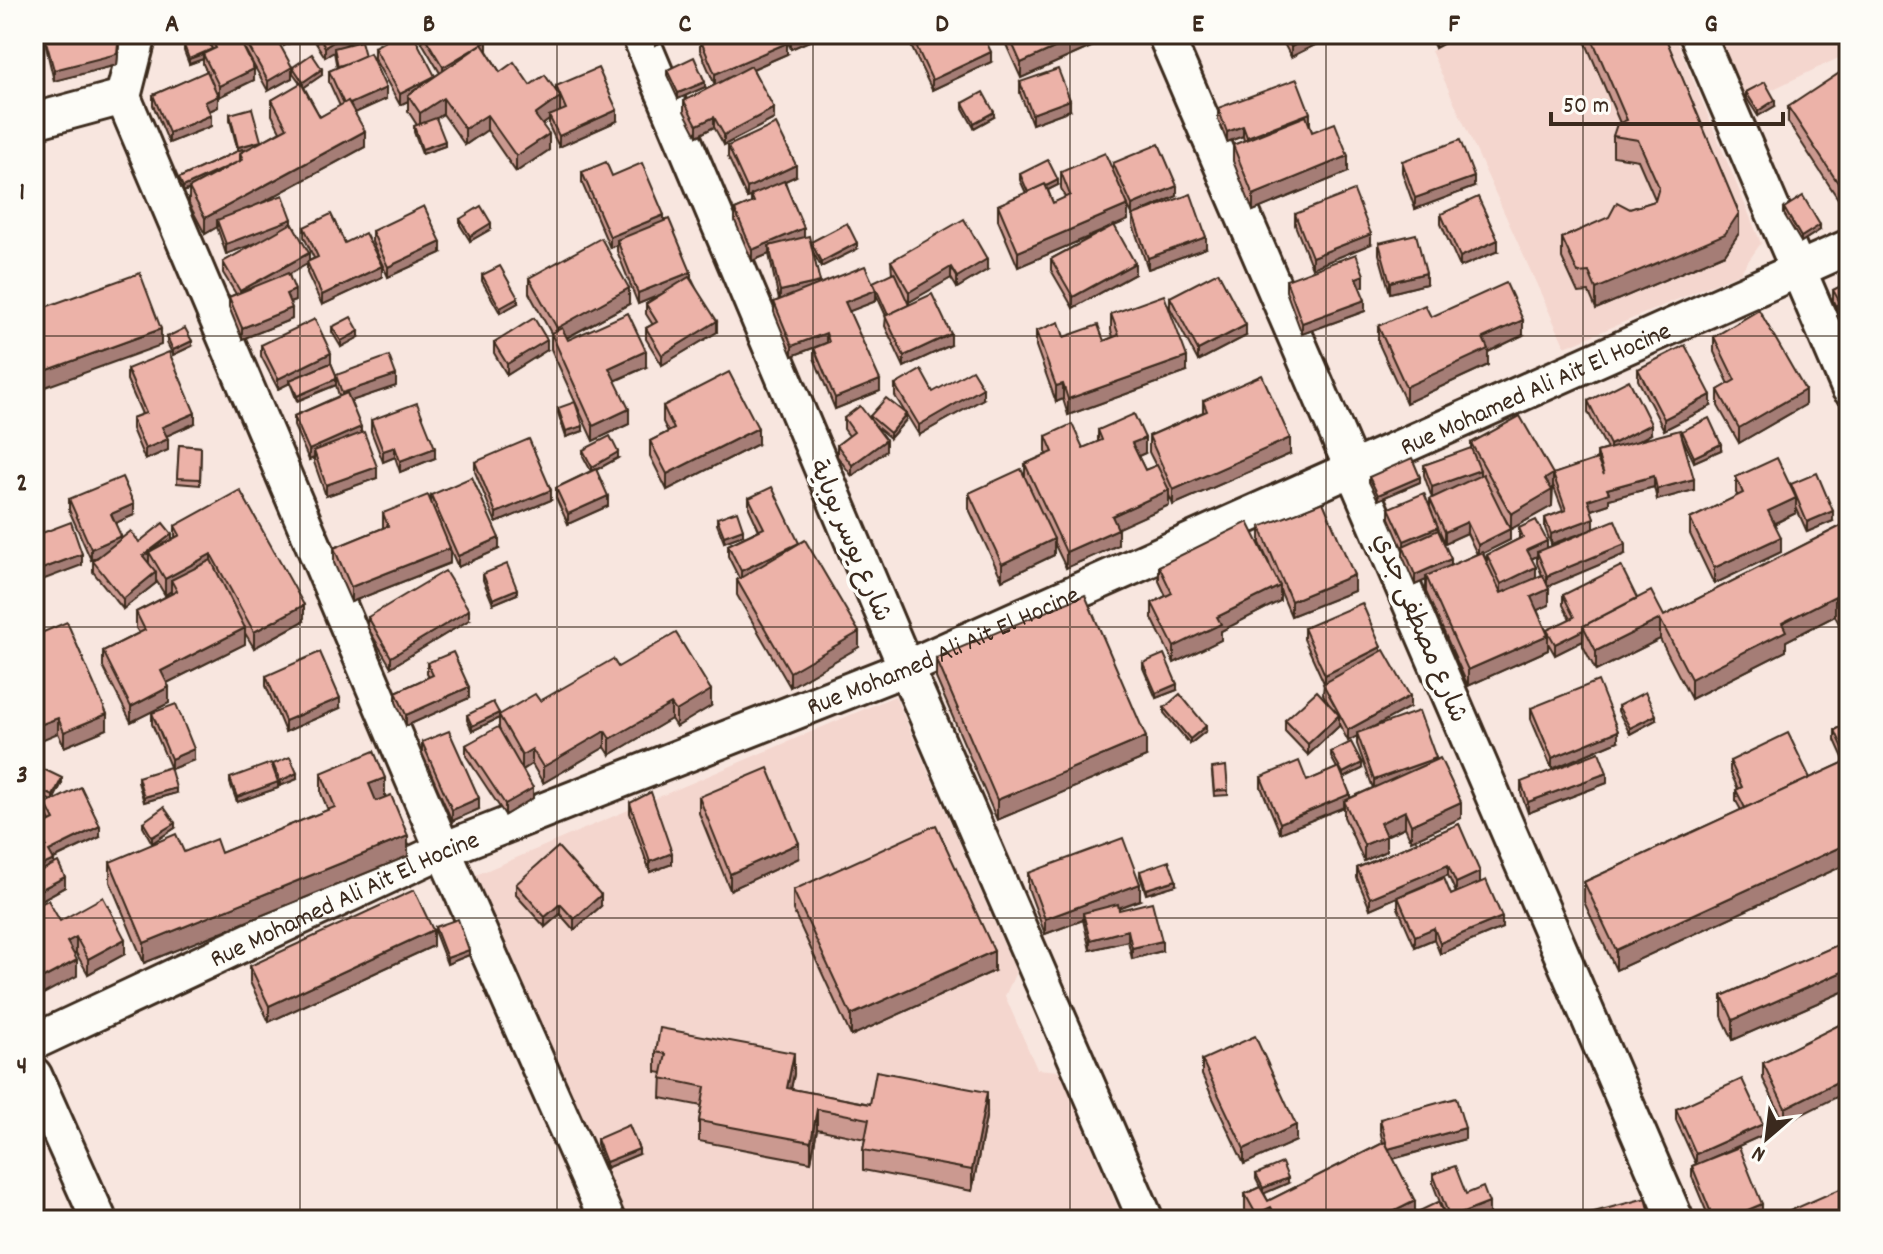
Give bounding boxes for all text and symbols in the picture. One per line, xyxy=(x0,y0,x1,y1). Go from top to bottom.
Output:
text: A xyxy=(165,7,179,44)
text: B xyxy=(423,7,435,44)
text: C xyxy=(679,7,692,44)
text: D xyxy=(935,7,949,44)
text: E xyxy=(1192,7,1204,44)
text: F xyxy=(1448,7,1460,44)
text: G xyxy=(1704,7,1718,44)
scale bar xyxy=(1551,76,1783,126)
text: 50 m xyxy=(1563,90,1609,124)
text: 1 xyxy=(19,175,25,212)
street label: Rue Mohamed Ali Ait El Hocine xyxy=(1395,314,1678,467)
street label: شارع يوسر بوباية xyxy=(798,454,900,628)
text: 2 xyxy=(16,466,28,503)
street label: شارع مصطفى جدي xyxy=(1362,528,1476,729)
street label: Rue Mohamed Ali Ait El Hocine xyxy=(802,578,1086,727)
text: 3 xyxy=(16,758,28,795)
street label: Rue Mohamed Ali Ait El Hocine xyxy=(205,823,485,979)
text: 4 xyxy=(17,1049,27,1086)
north arrow xyxy=(1727,1098,1807,1178)
text: N xyxy=(1747,1136,1771,1169)

